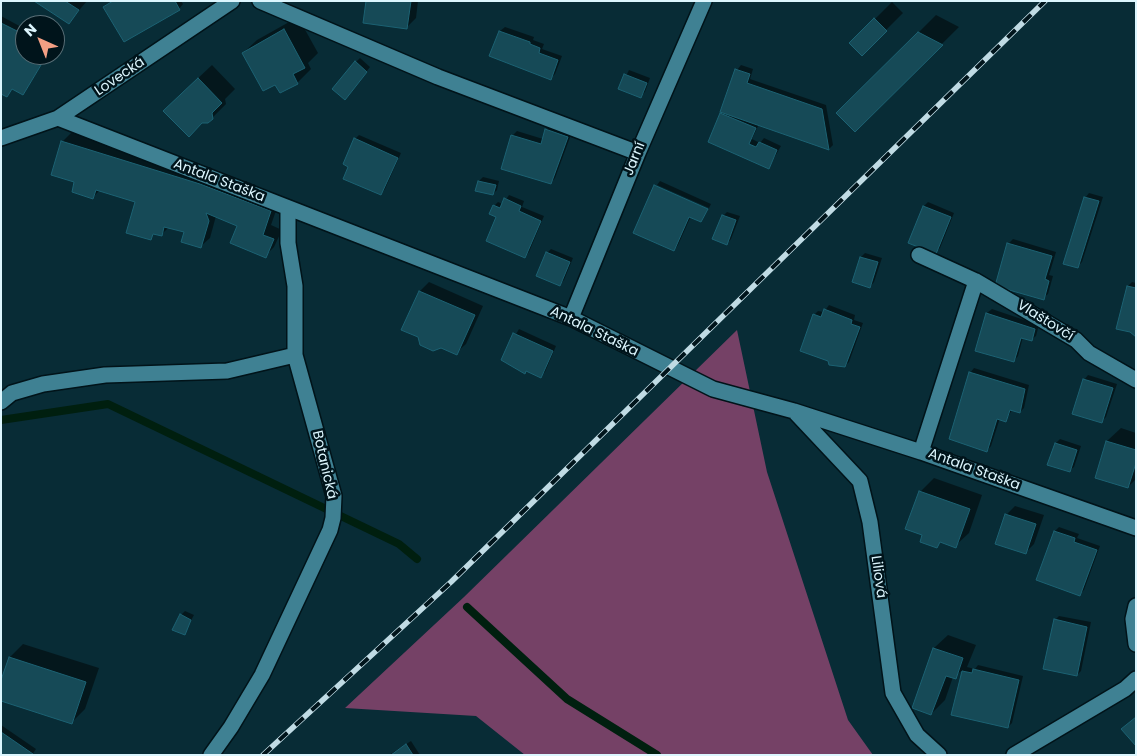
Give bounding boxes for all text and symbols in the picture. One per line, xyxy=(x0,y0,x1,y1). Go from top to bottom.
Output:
north arrow xyxy=(15,15,65,65)
text: N xyxy=(20,19,41,41)
street label: Lovecká xyxy=(92,54,148,100)
street label: Jarní xyxy=(621,140,649,178)
street label: Antala Staška xyxy=(171,156,267,206)
street label: Vlaštovčí xyxy=(1014,297,1076,345)
street label: Antala Staška xyxy=(547,303,641,361)
street label: Botanická xyxy=(308,429,340,501)
street label: Antala Staška xyxy=(926,446,1022,494)
street label: Liliová xyxy=(867,555,889,599)

